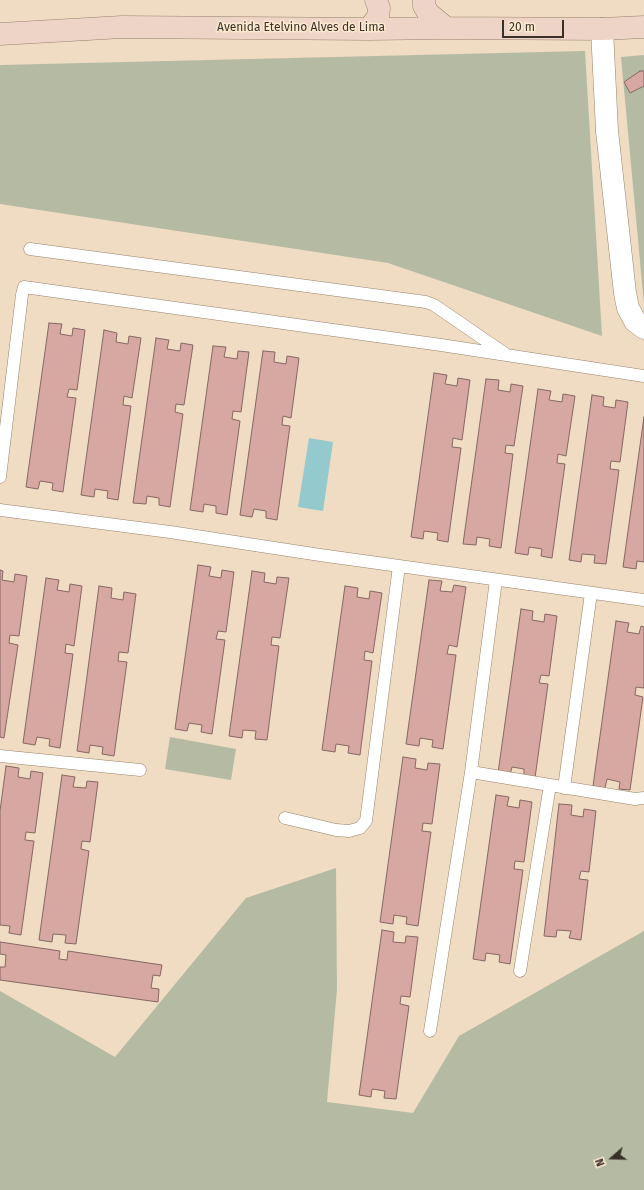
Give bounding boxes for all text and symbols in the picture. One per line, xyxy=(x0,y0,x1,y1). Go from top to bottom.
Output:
scale bar xyxy=(504,12,566,38)
text: 20 m xyxy=(509,20,535,34)
street label: Avenida Etelvino Alves de Lima xyxy=(217,21,385,35)
north arrow xyxy=(592,1138,632,1178)
text: N xyxy=(593,1157,608,1168)

